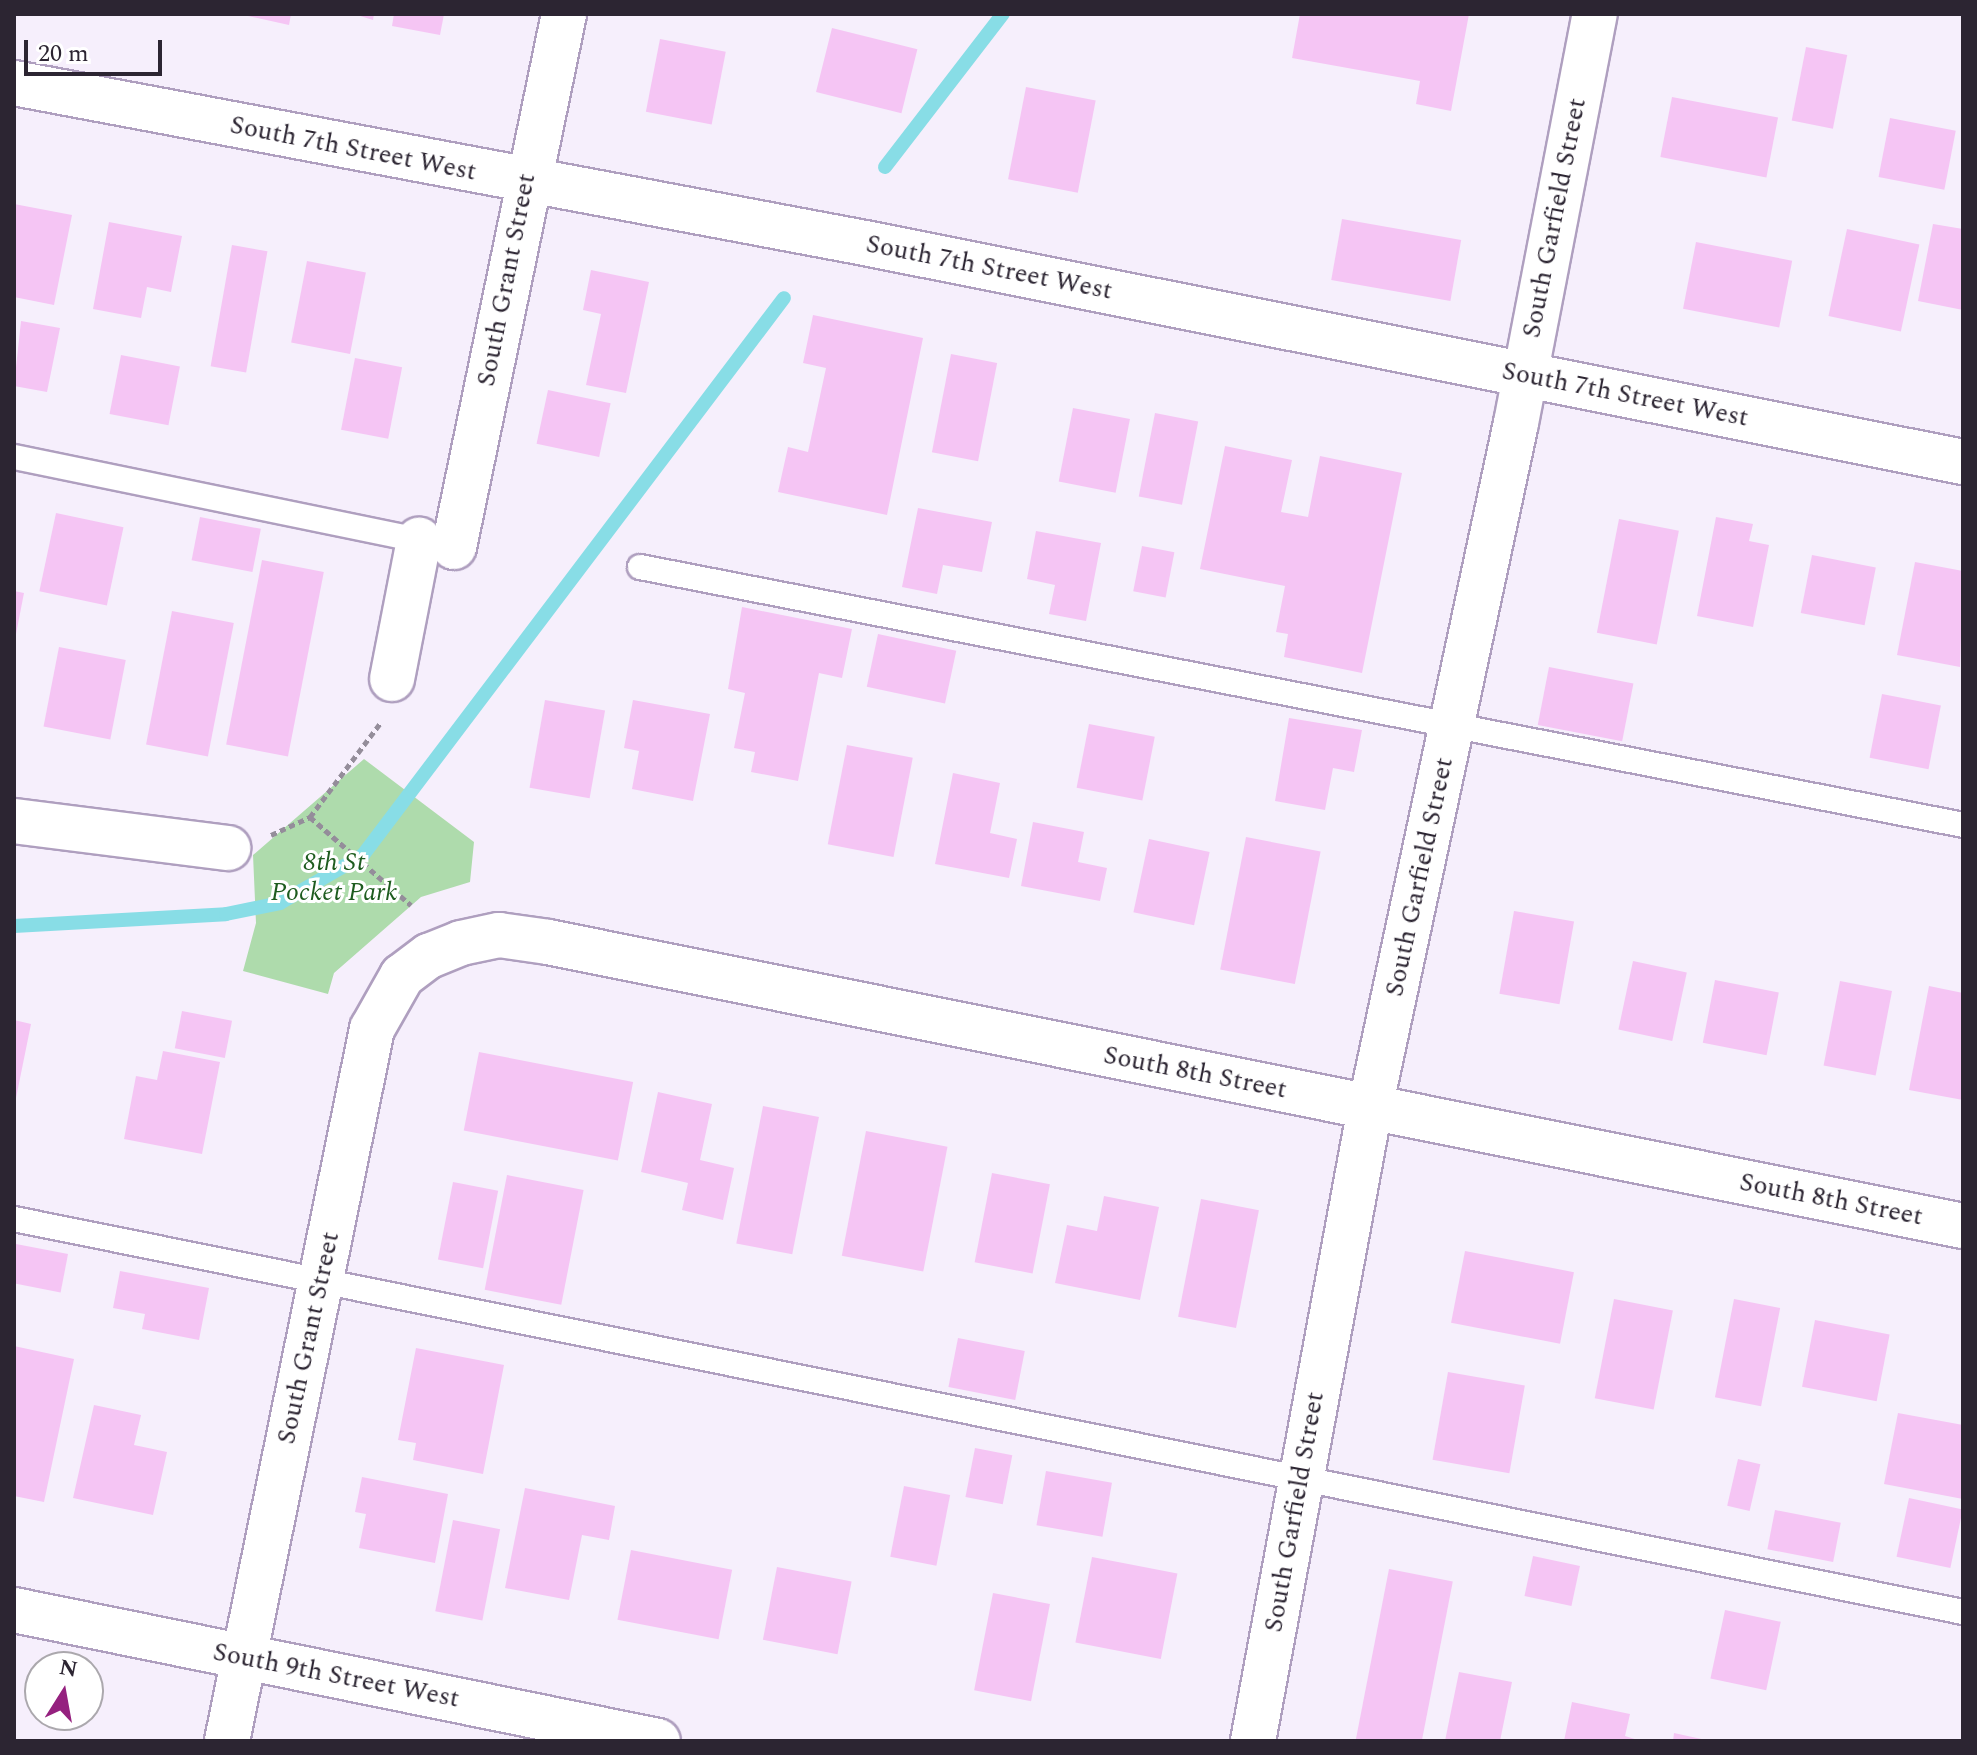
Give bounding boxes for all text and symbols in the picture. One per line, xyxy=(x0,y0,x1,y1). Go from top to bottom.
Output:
scale bar xyxy=(28,24,166,74)
text: 20 m xyxy=(38,36,89,72)
street label: South Garfield Street xyxy=(1516,95,1594,341)
street label: South 7th Street West xyxy=(227,110,479,188)
street label: South Grant Street xyxy=(471,171,543,389)
street label: South 7th Street West xyxy=(863,229,1115,307)
street label: South 7th Street West xyxy=(1499,356,1751,434)
street label: South Garfield Street xyxy=(1379,755,1461,999)
park label: 8th St Pocket Park xyxy=(271,847,397,908)
street label: South 8th Street xyxy=(1101,1040,1289,1106)
street label: South 8th Street xyxy=(1737,1167,1925,1233)
street label: South Grant Street xyxy=(271,1229,347,1447)
street label: South Garfield Street xyxy=(1258,1389,1332,1635)
street label: South 9th Street West xyxy=(210,1637,462,1715)
north arrow xyxy=(24,1651,104,1731)
text: N xyxy=(56,1651,80,1687)

